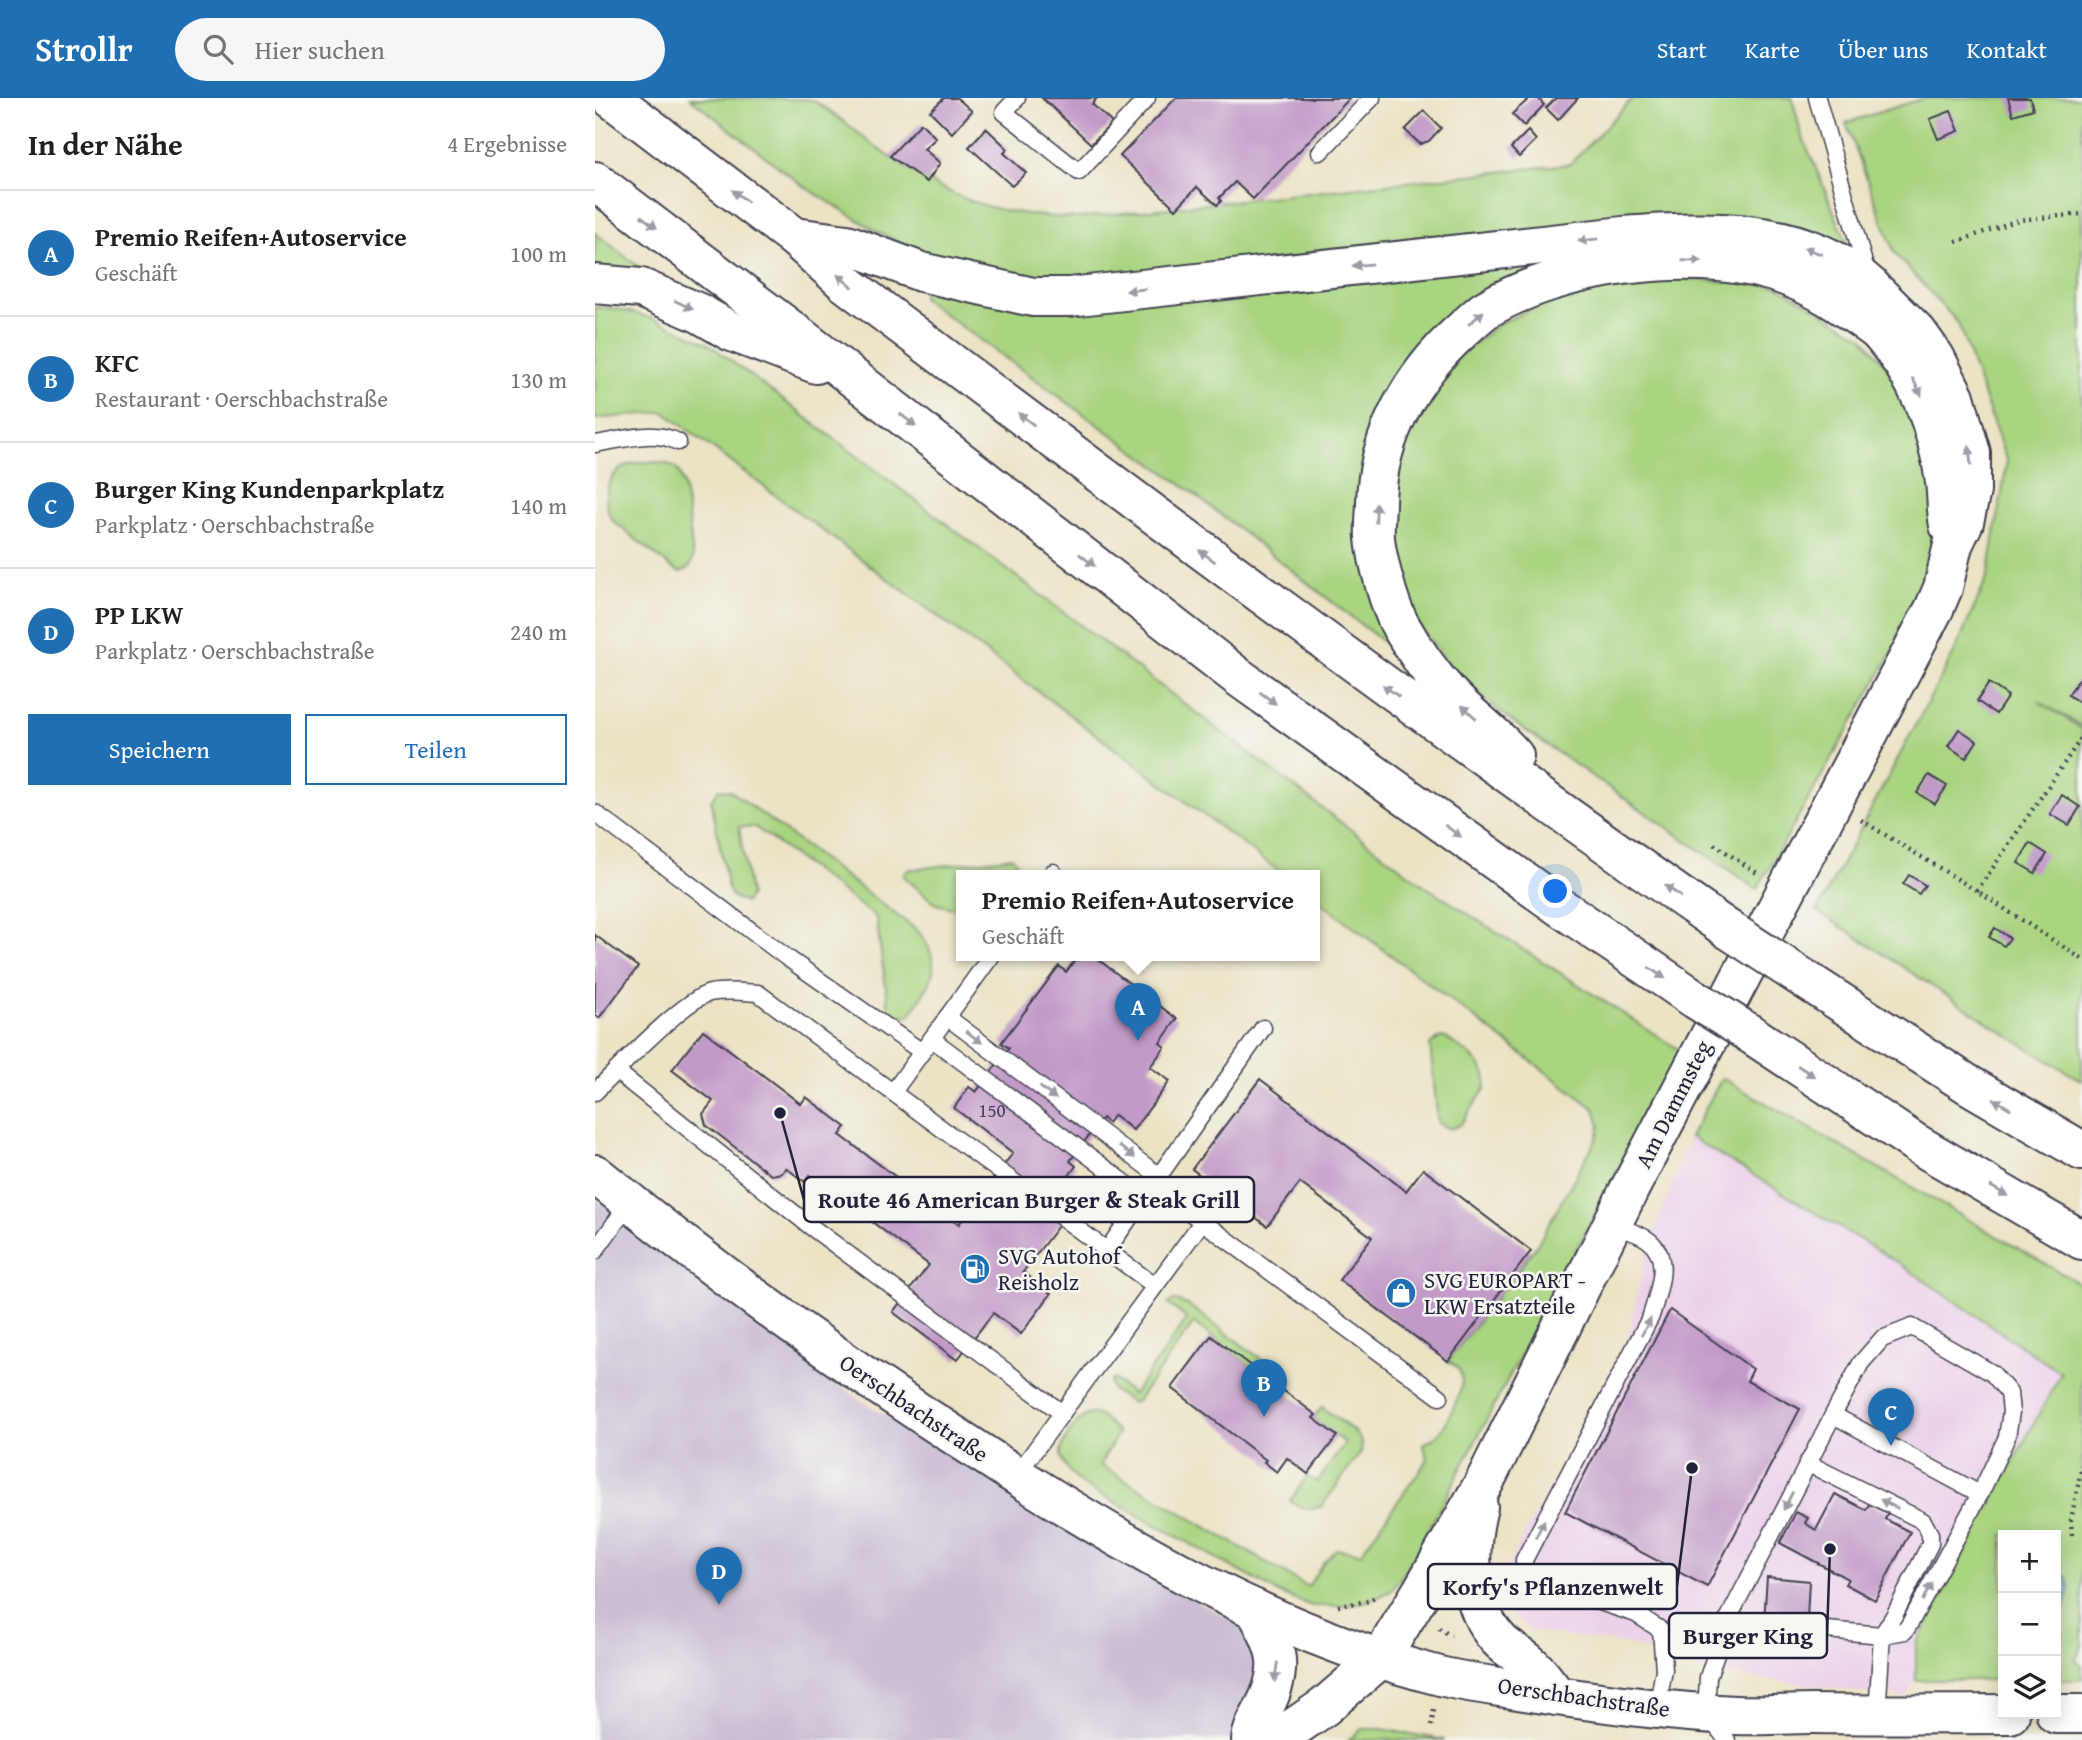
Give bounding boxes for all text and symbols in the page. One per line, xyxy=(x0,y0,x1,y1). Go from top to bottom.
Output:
search box xyxy=(175,18,665,81)
text: Strollr xyxy=(35,25,133,73)
icon: search xyxy=(199,30,237,68)
text: Hier suchen xyxy=(255,30,385,69)
text: Start xyxy=(1657,32,1707,67)
text: Karte xyxy=(1745,32,1800,67)
text: Über uns xyxy=(1838,32,1929,67)
text: Kontakt xyxy=(1967,32,2047,67)
text: In der Nähe xyxy=(28,122,183,166)
text: 4 Ergebnisse xyxy=(447,127,567,160)
one-way arrow xyxy=(731,188,749,203)
one-way arrow xyxy=(640,215,658,230)
text: Premio Reifen+Autoservice xyxy=(95,217,407,256)
one-way arrow xyxy=(1577,235,1599,246)
text: A xyxy=(44,237,58,270)
text: 100 m xyxy=(510,237,567,270)
one-way arrow xyxy=(1802,245,1823,256)
one-way arrow xyxy=(1681,255,1703,266)
text: Geschäft xyxy=(95,256,178,289)
one-way arrow xyxy=(1351,259,1373,270)
one-way arrow xyxy=(836,274,853,289)
one-way arrow xyxy=(1124,284,1146,295)
one-way arrow xyxy=(674,300,694,311)
one-way arrow xyxy=(1467,311,1484,327)
text: KFC xyxy=(95,343,140,382)
text: B xyxy=(44,363,58,396)
text: 130 m xyxy=(510,363,567,396)
one-way arrow xyxy=(1912,377,1923,397)
text: Restaurant · Oerschbachstraße xyxy=(95,382,388,415)
one-way arrow xyxy=(1017,412,1035,426)
one-way arrow xyxy=(898,413,916,428)
one-way arrow xyxy=(1964,444,1975,466)
text: Burger King Kundenparkplatz xyxy=(95,469,444,508)
text: C xyxy=(44,489,58,522)
text: 140 m xyxy=(510,489,567,522)
one-way arrow xyxy=(1370,502,1382,524)
text: Parkplatz · Oerschbachstraße xyxy=(95,508,375,541)
one-way arrow xyxy=(1198,549,1216,563)
one-way arrow xyxy=(1078,553,1096,568)
text: PP LKW xyxy=(95,595,183,634)
text: D xyxy=(44,615,58,648)
text: 240 m xyxy=(510,615,567,648)
text: Parkplatz · Oerschbachstraße xyxy=(95,634,375,667)
one-way arrow xyxy=(1382,683,1400,698)
one-way arrow xyxy=(1259,691,1277,705)
one-way arrow xyxy=(1461,705,1478,721)
button: Speichern xyxy=(28,714,291,785)
button: Teilen xyxy=(305,714,567,785)
one-way arrow xyxy=(1444,823,1462,837)
popup xyxy=(956,870,1320,961)
your location xyxy=(1538,874,1572,908)
text: Premio Reifen+Autoservice xyxy=(982,880,1294,919)
one-way arrow xyxy=(1664,884,1682,898)
text: Geschäft xyxy=(982,919,1065,952)
one-way arrow xyxy=(1648,966,1666,980)
pin: A xyxy=(1115,983,1161,1041)
one-way arrow xyxy=(965,1030,983,1045)
street label: Am Dammsteg xyxy=(1626,1034,1719,1174)
one-way arrow xyxy=(1797,1064,1815,1078)
one-way arrow xyxy=(1039,1085,1057,1099)
house number: 150 xyxy=(978,1096,1006,1124)
one-way arrow xyxy=(1992,1098,2011,1110)
one-way arrow xyxy=(1118,1144,1136,1158)
callout: Route 46 American Burger & Steak Grill xyxy=(804,1177,1254,1222)
text: Route 46 American Burger & Steak Grill xyxy=(818,1182,1240,1217)
one-way arrow xyxy=(1989,1185,2008,1198)
place label: SVG Autohof Reisholz xyxy=(998,1239,1123,1298)
fuel station icon: SVG Autohof Reisholz xyxy=(958,1252,992,1286)
place label: SVG EUROPART - LKW Ersatzteile xyxy=(1424,1263,1586,1322)
shop icon: SVG EUROPART - LKW Ersatzteile xyxy=(1384,1276,1418,1310)
one-way arrow xyxy=(1640,1317,1651,1337)
street label: Oerschbachstraße xyxy=(833,1345,995,1470)
pin: B xyxy=(1241,1359,1287,1417)
pin: C xyxy=(1868,1388,1914,1446)
one-way arrow xyxy=(1783,1491,1795,1511)
one-way arrow xyxy=(1879,1499,1899,1510)
one-way arrow xyxy=(1534,1518,1546,1538)
map controls xyxy=(1998,1530,2061,1719)
button: + xyxy=(1998,1530,2061,1593)
pin: D xyxy=(696,1547,742,1605)
callout: Korfy's Pflanzenwelt xyxy=(1428,1564,1677,1609)
text: Korfy's Pflanzenwelt xyxy=(1443,1569,1663,1604)
one-way arrow xyxy=(1921,1583,1933,1602)
button: − xyxy=(1998,1593,2061,1656)
callout: Burger King xyxy=(1669,1613,1827,1658)
text: Burger King xyxy=(1683,1618,1813,1653)
button: layers xyxy=(1998,1656,2061,1719)
one-way arrow xyxy=(1270,1661,1281,1683)
street label: Oerschbachstraße xyxy=(1496,1668,1672,1725)

